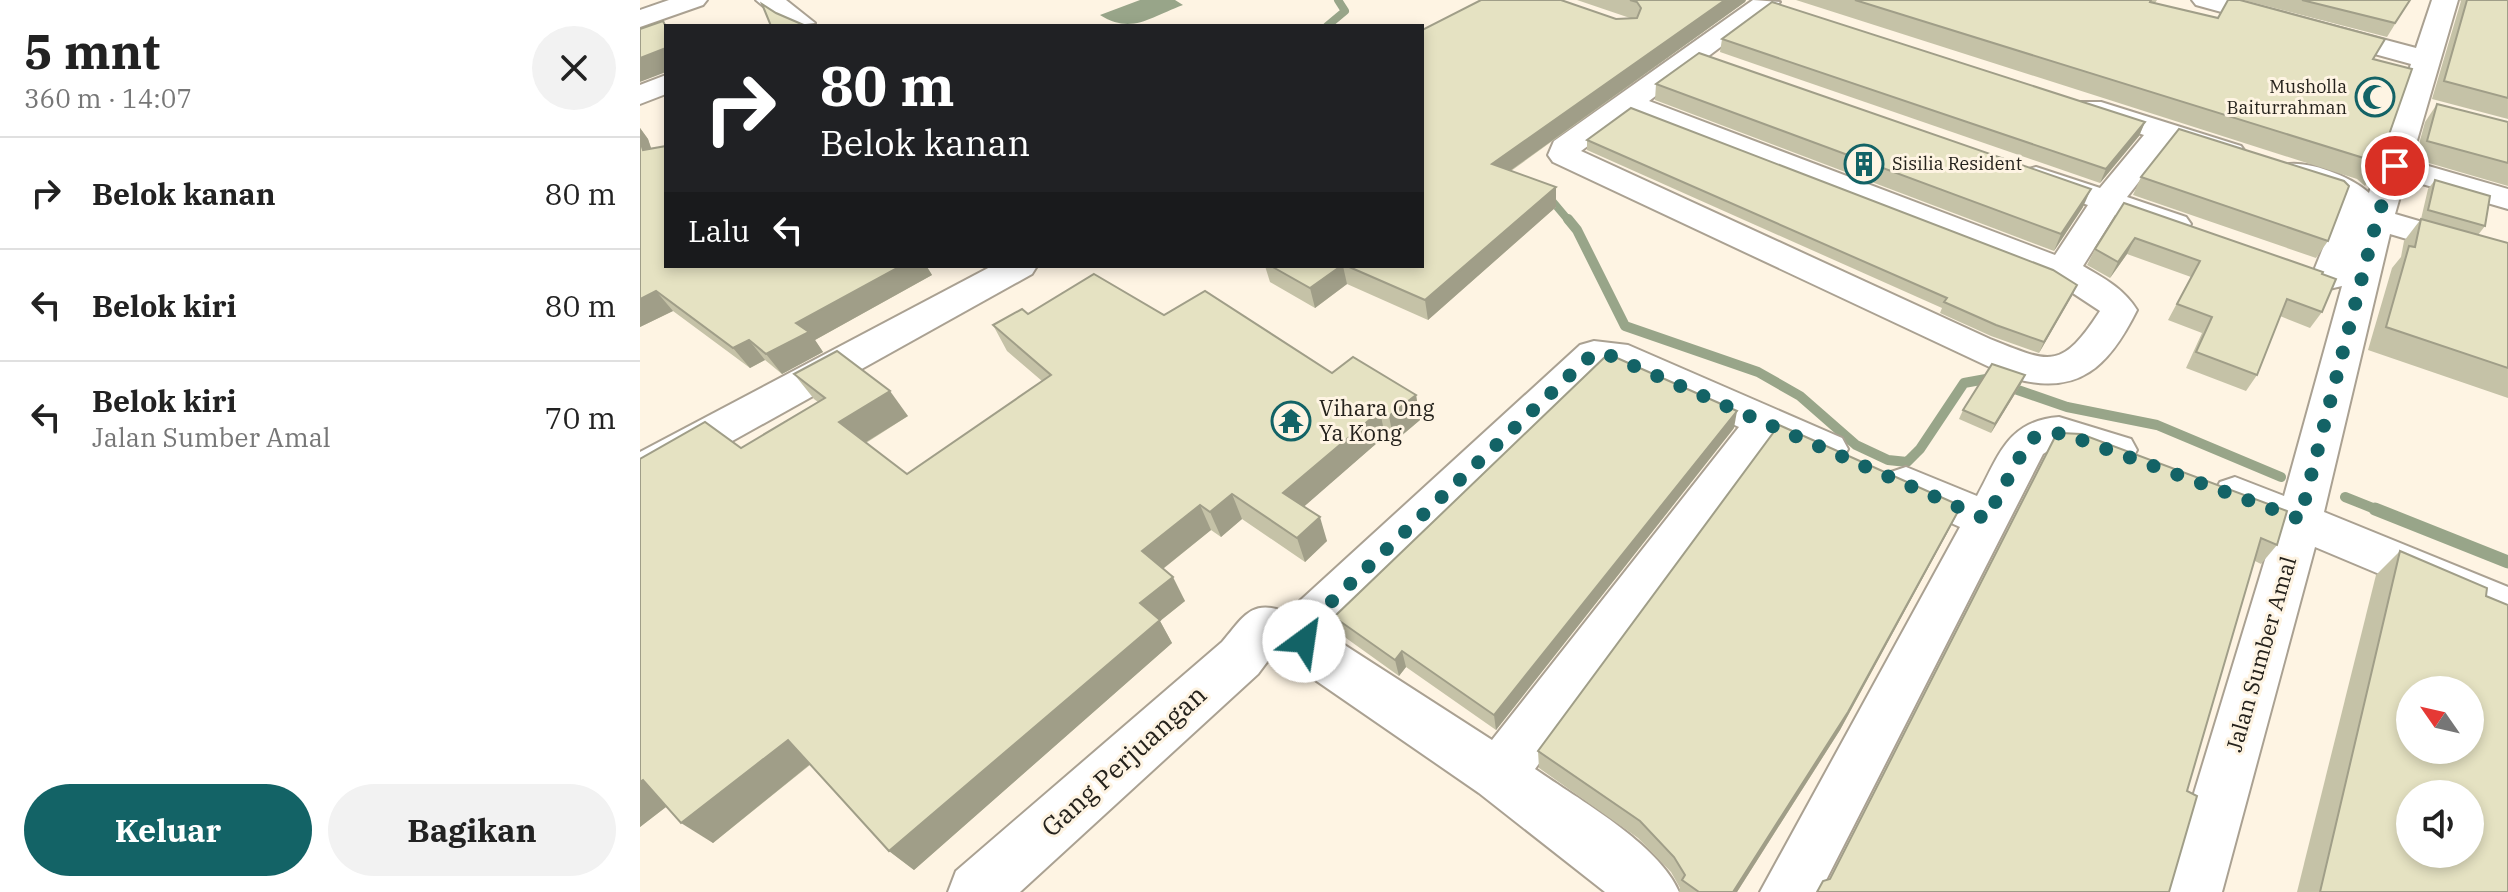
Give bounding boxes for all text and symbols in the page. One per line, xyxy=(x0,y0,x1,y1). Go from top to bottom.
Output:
text: 5 mnt xyxy=(24,20,160,82)
button: close xyxy=(532,26,616,110)
text: 80 m xyxy=(820,49,955,121)
icon: right xyxy=(688,56,792,160)
place label: Musholla Baiturrahman xyxy=(2226,75,2347,119)
mosque icon: Musholla Baiturrahman xyxy=(2354,76,2396,118)
text: 360 m · 14:07 xyxy=(24,81,192,115)
text: Belok kanan xyxy=(820,119,1030,166)
pin xyxy=(2361,132,2429,200)
building icon: Sisilia Resident xyxy=(1843,143,1885,185)
icon: arrive xyxy=(2373,144,2417,188)
place label: Sisilia Resident xyxy=(1892,152,2022,175)
icon: right xyxy=(24,171,68,215)
text: Belok kanan xyxy=(92,174,276,213)
text: 80 m xyxy=(544,174,616,213)
icon: left xyxy=(766,208,810,252)
text: Lalu xyxy=(688,211,750,250)
icon: left xyxy=(24,283,68,327)
text: Belok kiri xyxy=(92,286,237,325)
text: 80 m xyxy=(544,286,616,325)
text: Belok kiri xyxy=(92,381,237,420)
place label: Vihara Ong Ya Kong xyxy=(1319,393,1435,447)
icon: left xyxy=(24,395,68,439)
text: 70 m xyxy=(544,398,616,437)
temple icon: Vihara Ong Ya Kong xyxy=(1270,400,1312,442)
text: Jalan Sumber Amal xyxy=(92,420,331,454)
street label: Jalan Sumber Amal xyxy=(2219,553,2302,755)
position arrow xyxy=(1262,599,1346,683)
north arrow xyxy=(2396,676,2484,764)
map controls xyxy=(2396,676,2484,868)
street label: Gang Perjuangan xyxy=(1034,677,1213,843)
button: sound xyxy=(2396,780,2484,868)
button: Keluar xyxy=(24,784,312,876)
button: Bagikan xyxy=(328,784,616,876)

